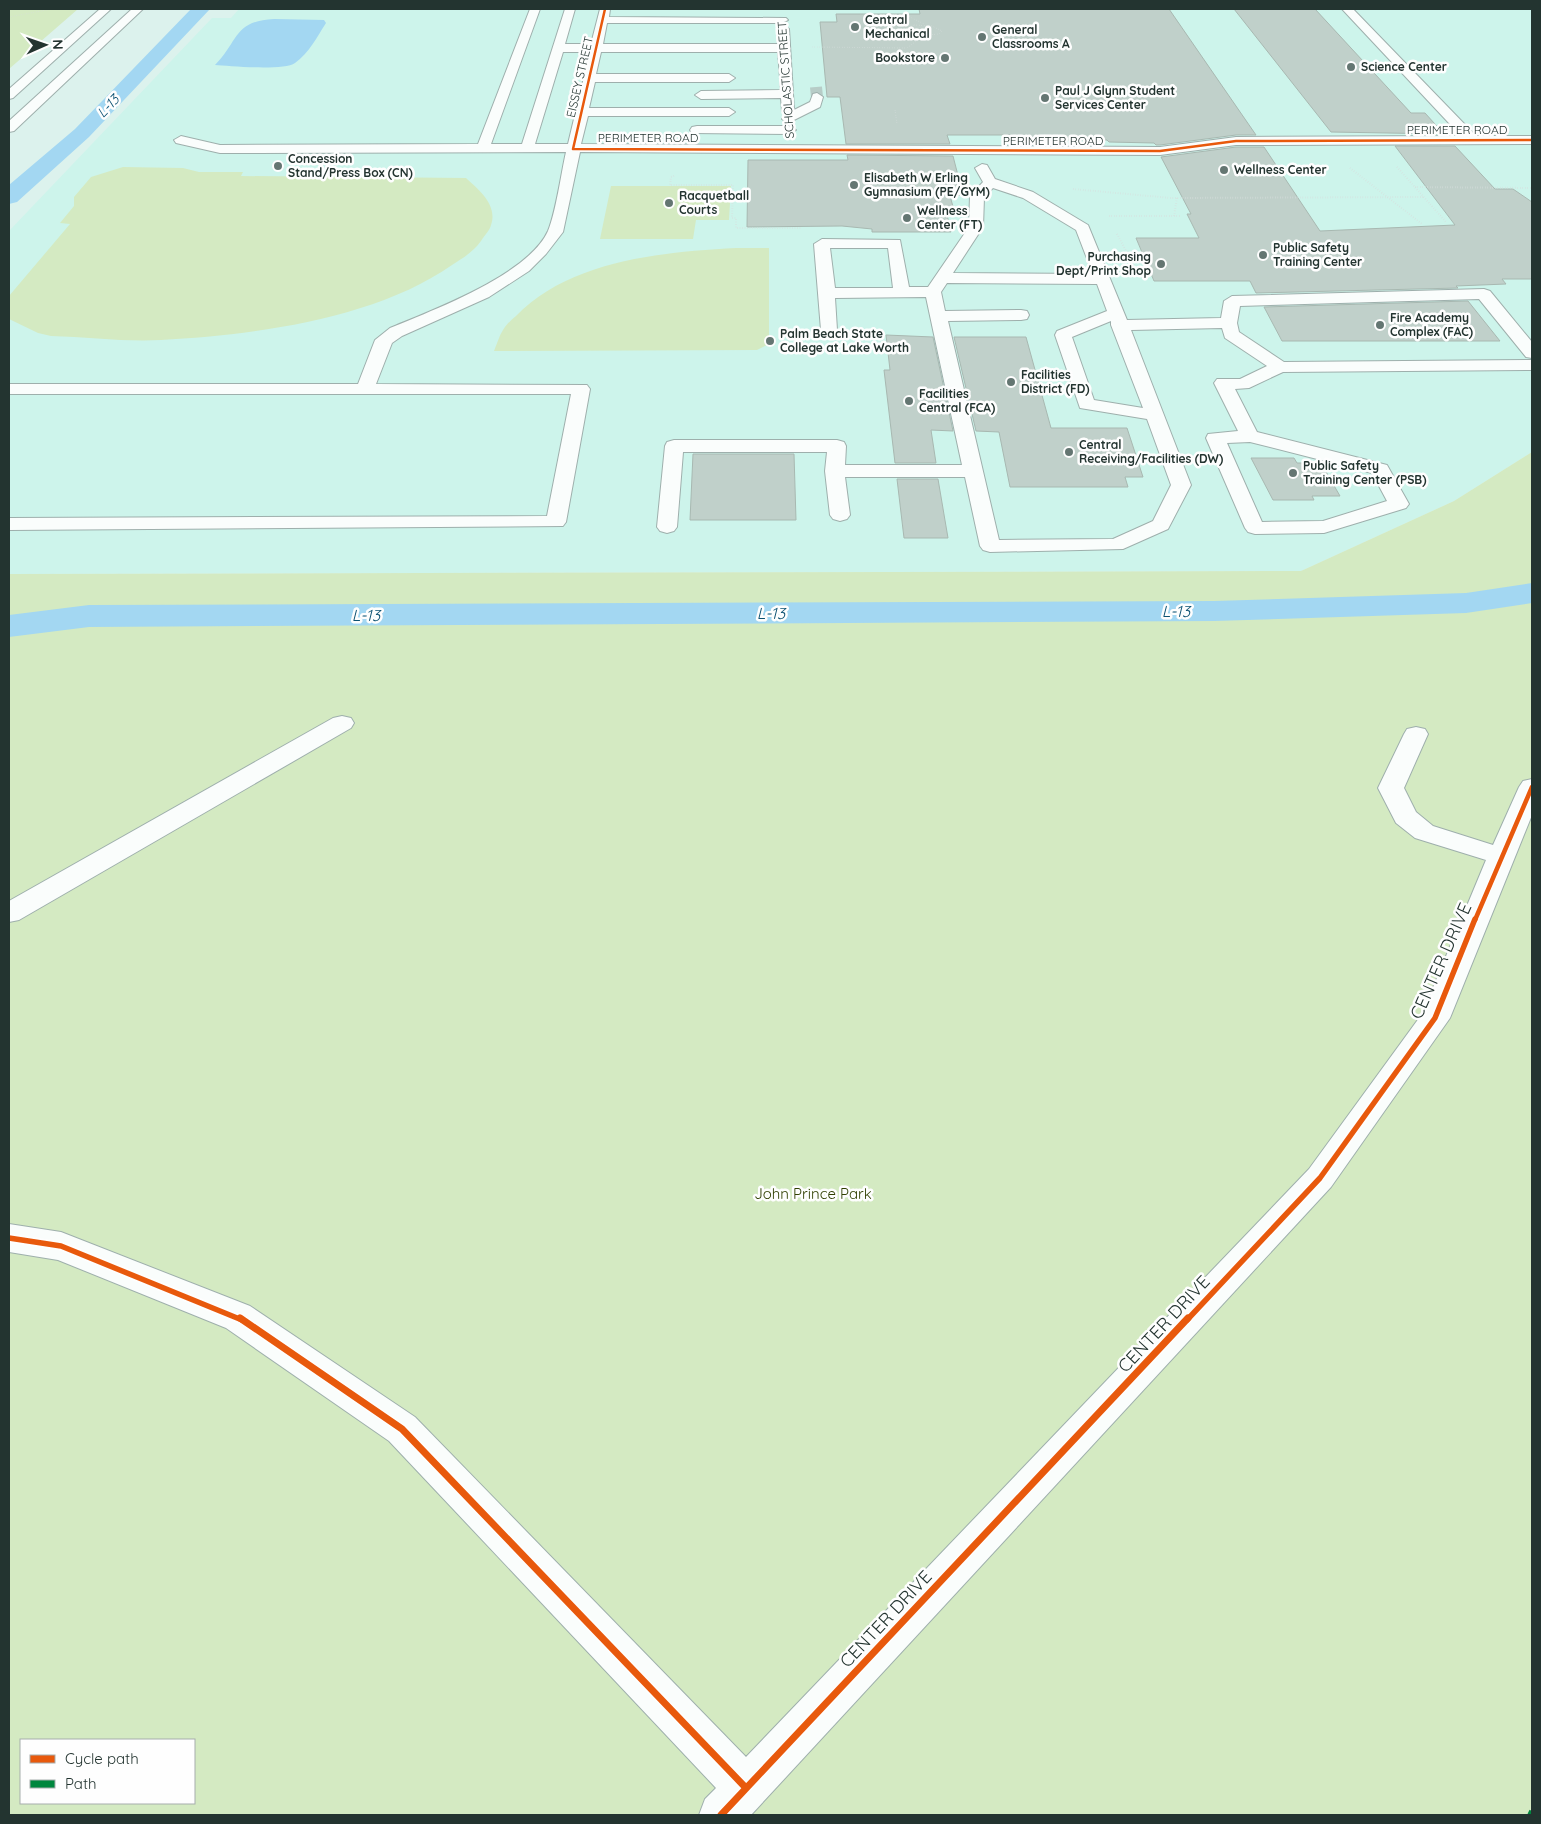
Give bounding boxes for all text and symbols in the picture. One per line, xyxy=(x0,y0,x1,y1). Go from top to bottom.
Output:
place label: Central Mechanical xyxy=(865,12,930,41)
north arrow xyxy=(20,20,70,70)
street label: SCHOLASTIC STREET xyxy=(774,21,797,139)
marker: Central Mechanical xyxy=(849,21,861,33)
place label: General Classrooms A xyxy=(992,22,1070,51)
marker: General Classrooms A xyxy=(976,31,988,43)
street label: EISSEY STREET xyxy=(563,35,596,119)
text: N xyxy=(49,39,67,50)
place label: Bookstore xyxy=(875,50,935,65)
marker: Bookstore xyxy=(939,52,951,64)
place label: Science Center xyxy=(1361,59,1447,74)
marker: Science Center xyxy=(1345,61,1357,73)
place label: Paul J Glynn Student Services Center xyxy=(1055,83,1175,112)
water label: L-13 xyxy=(93,90,124,121)
marker: Paul J Glynn Student Services Center xyxy=(1039,92,1051,104)
street label: PERIMETER ROAD xyxy=(1407,122,1508,137)
street label: PERIMETER ROAD xyxy=(598,130,699,145)
street label: PERIMETER ROAD xyxy=(1003,133,1104,148)
place label: Concession Stand/Press Box (CN) xyxy=(288,151,413,180)
marker: Concession Stand/Press Box (CN) xyxy=(272,160,284,172)
place label: Wellness Center xyxy=(1234,162,1327,177)
marker: Wellness Center xyxy=(1218,164,1230,176)
place label: Elisabeth W Erling Gymnasium (PE/GYM) xyxy=(864,170,990,199)
marker: Elisabeth W Erling Gymnasium (PE/GYM) xyxy=(848,179,860,191)
place label: Racquetball Courts xyxy=(679,188,749,217)
marker: Racquetball Courts xyxy=(663,197,675,209)
place label: Wellness Center (FT) xyxy=(917,203,982,232)
marker: Wellness Center (FT) xyxy=(901,212,913,224)
place label: Public Safety Training Center xyxy=(1273,240,1362,269)
place label: Purchasing Dept/Print Shop xyxy=(1056,249,1151,278)
marker: Public Safety Training Center xyxy=(1257,249,1269,261)
marker: Purchasing Dept/Print Shop xyxy=(1155,258,1167,270)
place label: Fire Academy Complex (FAC) xyxy=(1390,310,1473,339)
marker: Fire Academy Complex (FAC) xyxy=(1374,319,1386,331)
place label: Palm Beach State College at Lake Worth xyxy=(780,326,909,355)
marker: Palm Beach State College at Lake Worth xyxy=(764,335,776,347)
place label: Facilities District (FD) xyxy=(1021,367,1090,396)
marker: Facilities District (FD) xyxy=(1005,376,1017,388)
place label: Facilities Central (FCA) xyxy=(919,386,995,415)
marker: Facilities Central (FCA) xyxy=(903,395,915,407)
place label: Central Receiving/Facilities (DW) xyxy=(1079,437,1223,466)
marker: Central Receiving/Facilities (DW) xyxy=(1063,446,1075,458)
place label: Public Safety Training Center (PSB) xyxy=(1303,458,1426,487)
marker: Public Safety Training Center (PSB) xyxy=(1287,467,1299,479)
water label: L-13 xyxy=(1162,601,1192,621)
water label: L-13 xyxy=(757,603,787,623)
water label: L-13 xyxy=(352,605,382,625)
street label: CENTER DRIVE xyxy=(1405,899,1476,1023)
park label: John Prince Park xyxy=(754,1184,872,1203)
street label: CENTER DRIVE xyxy=(1113,1270,1215,1377)
street label: CENTER DRIVE xyxy=(835,1565,937,1672)
legend xyxy=(20,1739,195,1804)
text: Cycle path xyxy=(65,1749,139,1768)
text: Path xyxy=(65,1774,97,1793)

